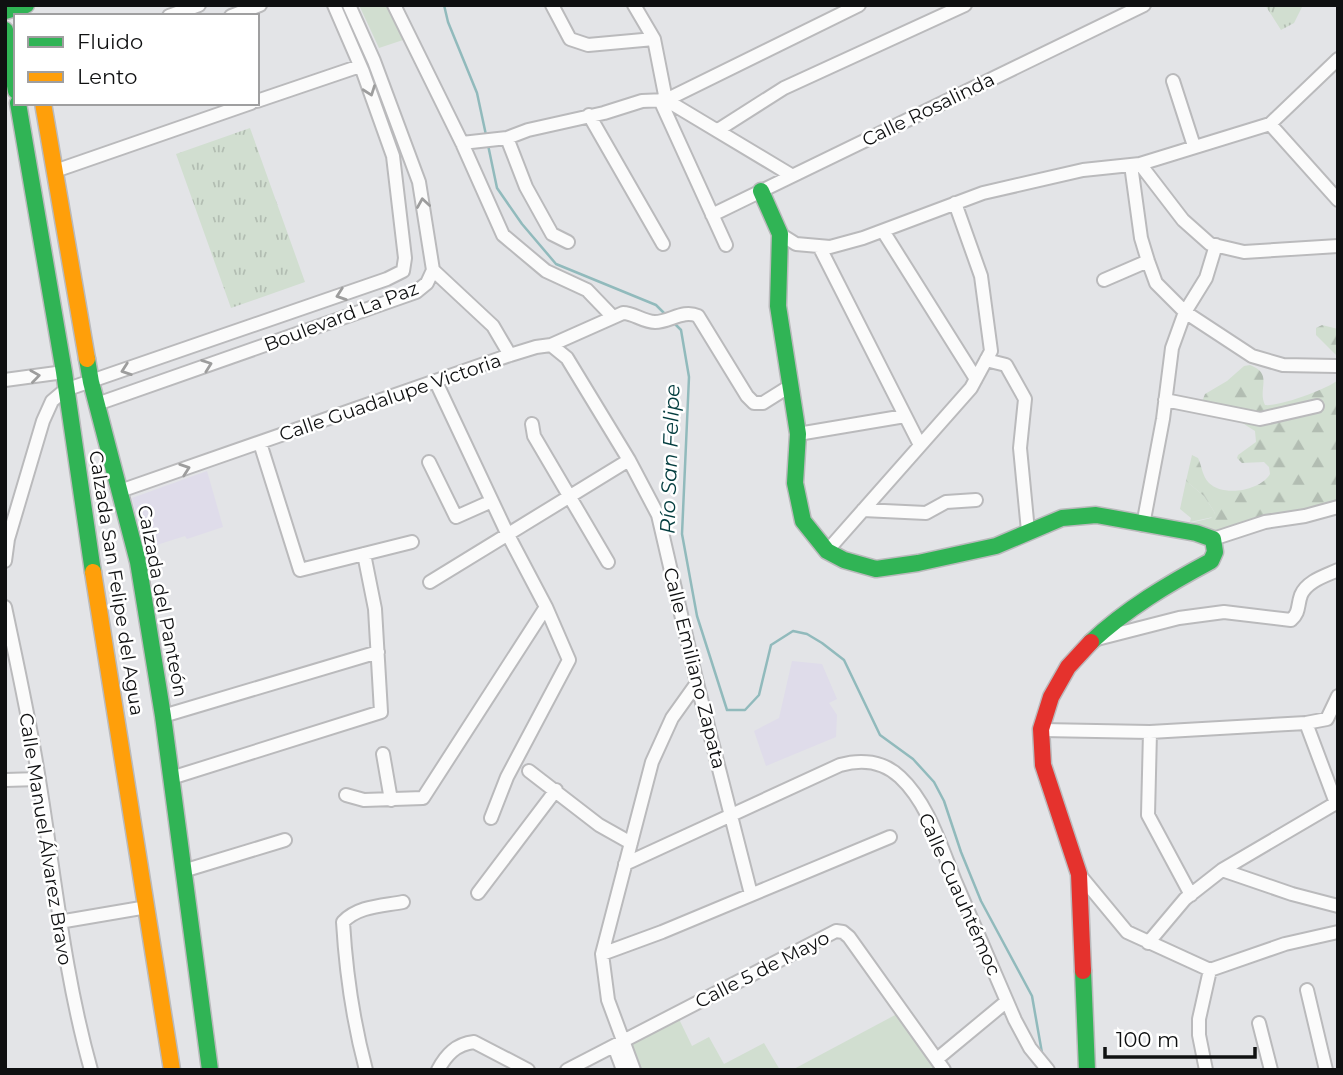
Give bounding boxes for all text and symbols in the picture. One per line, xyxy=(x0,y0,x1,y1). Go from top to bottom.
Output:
legend xyxy=(14,14,259,105)
text: Fluido xyxy=(77,29,143,54)
text: Lento xyxy=(77,64,137,89)
street label: Calle Rosalinda xyxy=(858,67,998,151)
one-way arrow xyxy=(361,85,375,97)
one-way arrow xyxy=(416,197,431,209)
street label: Boulevard La Paz xyxy=(261,276,422,356)
one-way arrow xyxy=(335,287,348,301)
street label: Calle Guadalupe Victoria xyxy=(276,349,504,446)
one-way arrow xyxy=(201,360,213,374)
one-way arrow xyxy=(121,362,133,376)
one-way arrow xyxy=(29,369,40,384)
water label: Río San Felipe xyxy=(654,383,685,534)
street label: Calzada San Felipe del Agua xyxy=(84,449,149,717)
one-way arrow xyxy=(178,463,190,477)
street label: Calzada del Panteón xyxy=(133,503,192,699)
street label: Calle Emiliano Zapata xyxy=(658,565,731,771)
street label: Calle Manuel Álvarez Bravo xyxy=(14,711,77,967)
street label: Calle Cuauhtémoc xyxy=(913,809,1006,979)
street label: Calle 5 de Mayo xyxy=(691,926,833,1013)
scale bar xyxy=(1105,1016,1256,1060)
text: 100 m xyxy=(1116,1027,1179,1052)

